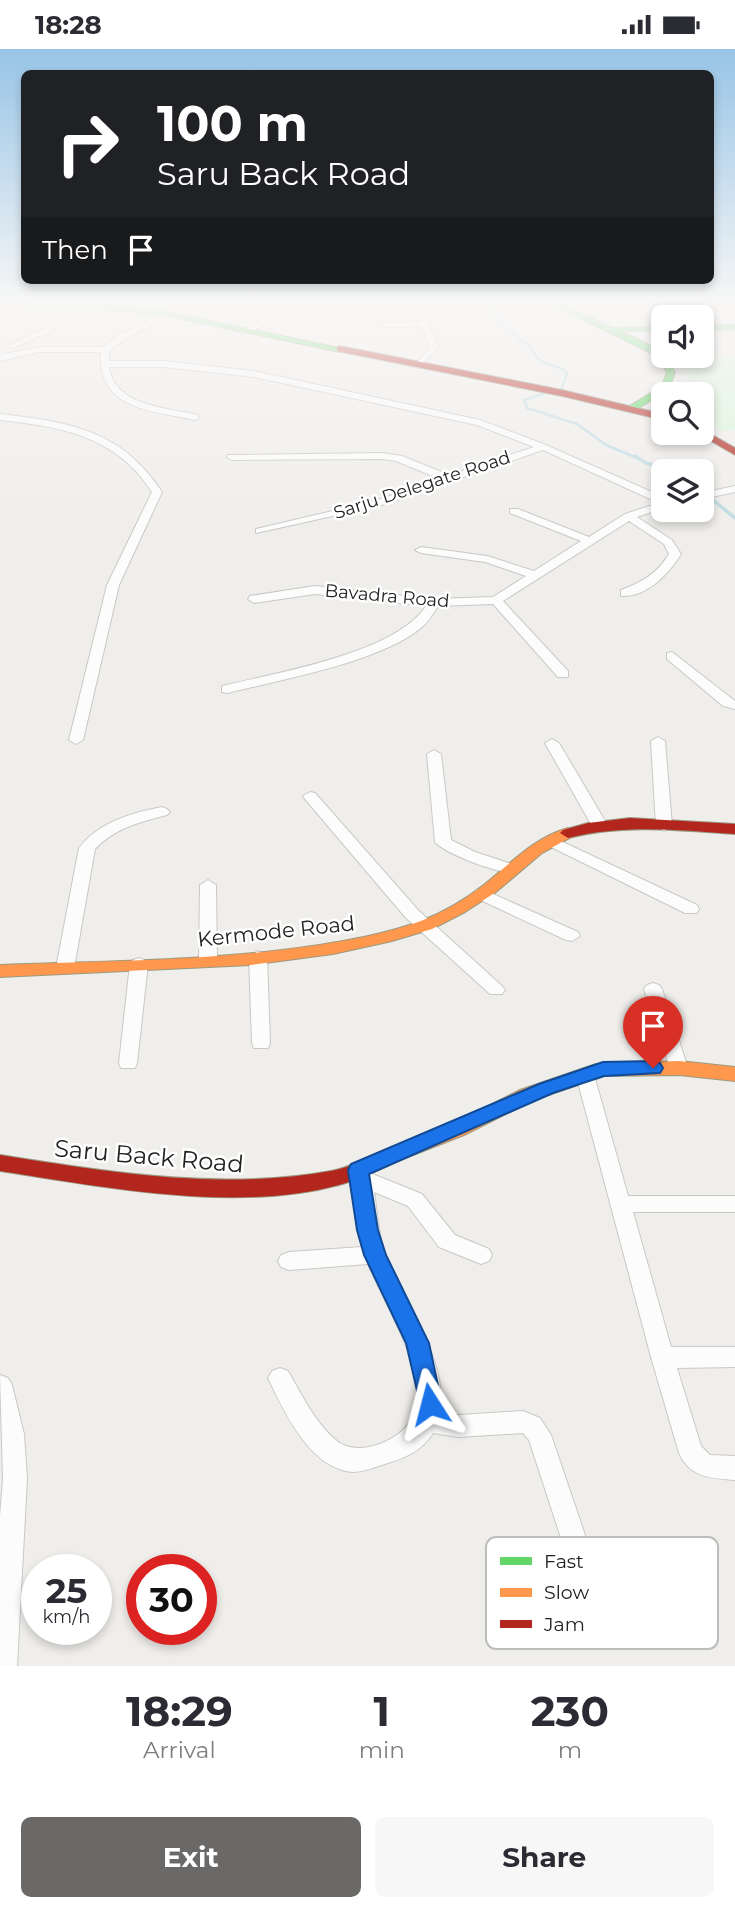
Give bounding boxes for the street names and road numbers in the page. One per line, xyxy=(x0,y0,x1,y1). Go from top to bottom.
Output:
street label: Sarju Delegate Road xyxy=(331,446,513,524)
street label: Bavadra Road xyxy=(324,580,450,612)
street label: Kermode Road xyxy=(196,910,356,952)
street label: Saru Back Road xyxy=(53,1133,245,1179)

